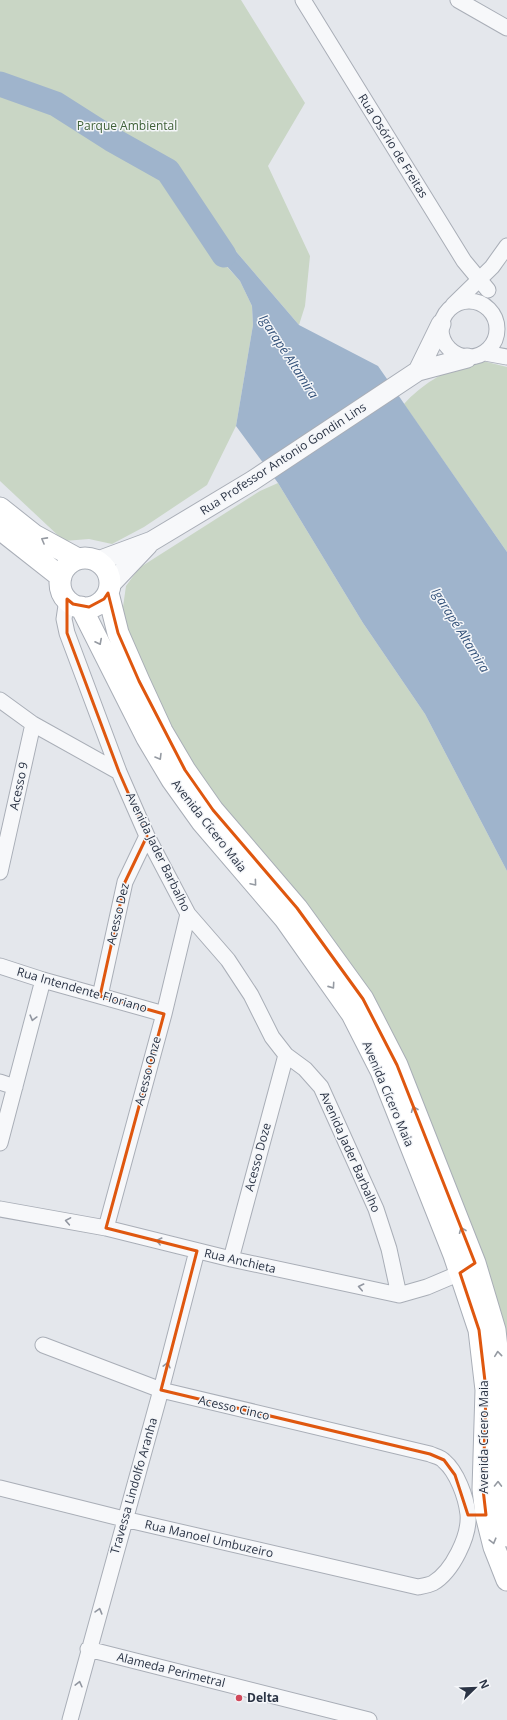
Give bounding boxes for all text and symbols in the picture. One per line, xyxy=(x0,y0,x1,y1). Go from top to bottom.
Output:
street label: Rua Osório de Freitas xyxy=(354,90,433,201)
park label: Parque Ambiental xyxy=(77,117,177,134)
water label: Igarapé Altamira xyxy=(255,311,323,402)
street label: Rua Professor Antonio Gondin Lins xyxy=(196,398,369,519)
one-way arrow xyxy=(41,537,48,545)
water label: Igarapé Altamira xyxy=(428,584,495,676)
one-way arrow xyxy=(94,638,102,645)
one-way arrow xyxy=(154,753,161,760)
street label: Acesso 9 xyxy=(5,760,32,811)
street label: Avenida Cícero Maia xyxy=(168,776,251,876)
street label: Avenida Jader Barbalho xyxy=(122,789,195,914)
one-way arrow xyxy=(249,878,256,886)
street label: Acesso Dez xyxy=(102,881,133,946)
street label: Rua Intendente Floriano xyxy=(15,963,149,1016)
one-way arrow xyxy=(328,982,335,989)
one-way arrow xyxy=(29,1014,38,1021)
street label: Acesso Onze xyxy=(130,1034,165,1107)
street label: Avenida Cícero Maia xyxy=(358,1038,418,1149)
street label: Avenida Jader Barbalho xyxy=(316,1089,385,1215)
one-way arrow xyxy=(411,1106,419,1113)
street label: Acesso Doze xyxy=(240,1121,275,1193)
one-way arrow xyxy=(65,1218,71,1226)
one-way arrow xyxy=(458,1226,466,1233)
one-way arrow xyxy=(156,1238,162,1246)
street label: Rua Anchieta xyxy=(202,1244,278,1277)
one-way arrow xyxy=(358,1283,364,1291)
one-way arrow xyxy=(494,1351,503,1357)
one-way arrow xyxy=(163,1362,171,1368)
street label: Avenida Cícero Maia xyxy=(475,1380,492,1494)
street label: Acesso Cinco xyxy=(197,1391,271,1424)
street label: Travessa Lindolfo Aranha xyxy=(106,1416,161,1556)
one-way arrow xyxy=(494,1481,503,1487)
street label: Rua Manoel Umbuzeiro xyxy=(143,1515,275,1562)
one-way arrow xyxy=(488,1538,496,1544)
one-way arrow xyxy=(94,1608,103,1615)
street label: Alameda Perimetral xyxy=(115,1648,227,1691)
north arrow xyxy=(455,1668,495,1708)
text: N xyxy=(476,1677,493,1691)
one-way arrow xyxy=(74,1681,83,1688)
place label: Delta xyxy=(247,1689,279,1706)
marker: Delta xyxy=(234,1693,244,1703)

